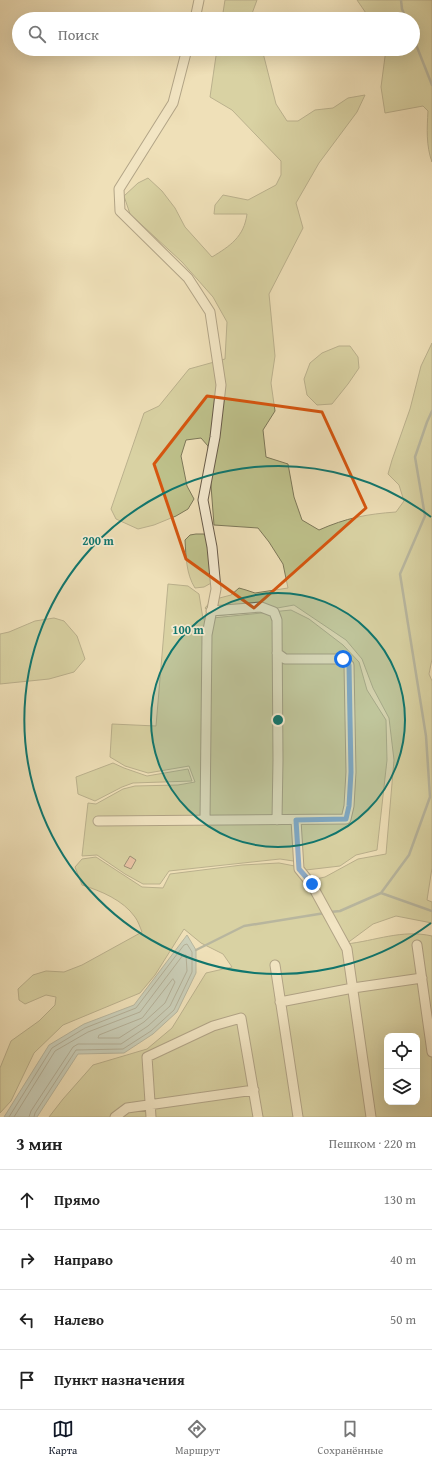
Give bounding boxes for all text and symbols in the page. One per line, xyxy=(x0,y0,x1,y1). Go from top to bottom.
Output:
search box xyxy=(12,12,420,56)
icon: search xyxy=(26,23,48,45)
text: Поиск xyxy=(58,24,99,45)
text: 200 m xyxy=(82,532,115,549)
text: 100 m xyxy=(172,621,205,638)
route start xyxy=(334,650,352,668)
centre of rings xyxy=(271,713,285,727)
route end xyxy=(303,875,321,893)
map controls xyxy=(384,1033,420,1105)
button: locate xyxy=(384,1033,420,1069)
button: layers xyxy=(384,1069,420,1105)
text: 3 мин xyxy=(16,1131,62,1156)
text: Пешком · 220 m xyxy=(329,1134,416,1153)
icon: ahead xyxy=(16,1189,38,1211)
text: Прямо xyxy=(54,1189,100,1210)
text: 130 m xyxy=(384,1190,416,1209)
icon: right xyxy=(16,1249,38,1271)
text: Направо xyxy=(54,1249,113,1270)
text: 40 m xyxy=(390,1250,416,1269)
icon: left xyxy=(16,1309,38,1331)
text: Налево xyxy=(54,1309,104,1330)
text: 50 m xyxy=(390,1310,416,1329)
icon: arrive xyxy=(16,1369,38,1391)
text: Пункт назначения xyxy=(54,1369,185,1390)
tab: Карта xyxy=(49,1418,77,1458)
tab: Маршрут xyxy=(175,1418,220,1458)
tab: Сохранённые xyxy=(318,1418,383,1458)

